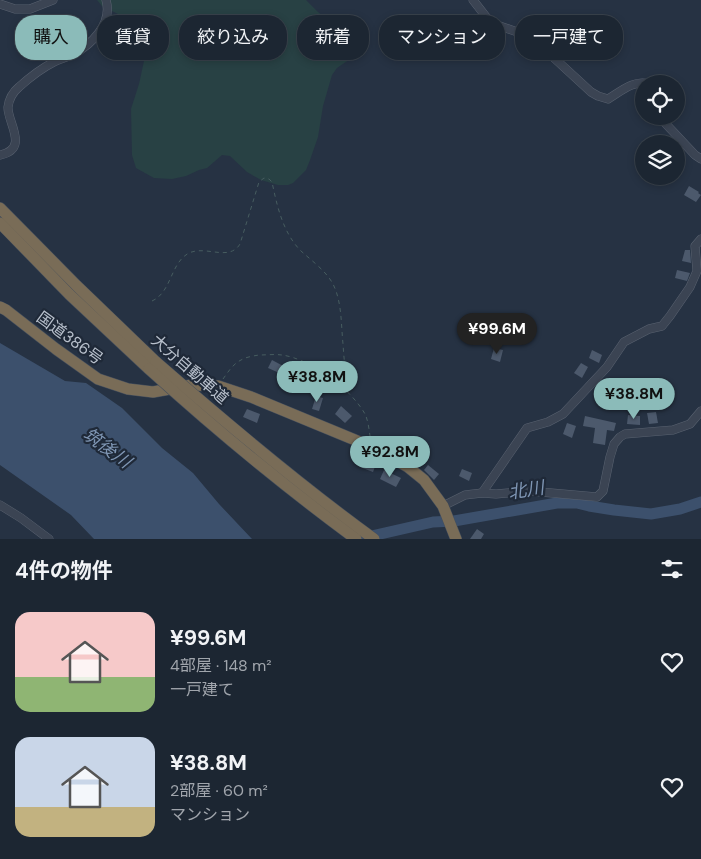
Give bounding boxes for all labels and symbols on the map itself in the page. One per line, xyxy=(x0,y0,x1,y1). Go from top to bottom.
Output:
street label: 国道386号 xyxy=(33,307,107,369)
pin: ¥99.6M xyxy=(456,312,538,355)
street label: 大分自動車道 xyxy=(147,330,233,408)
pin: ¥38.8M xyxy=(276,360,358,403)
pin: ¥38.8M xyxy=(593,378,675,420)
water label: 筑後川 xyxy=(78,422,138,475)
pin: ¥92.8M xyxy=(349,436,431,478)
water label: 北川 xyxy=(506,475,548,505)

